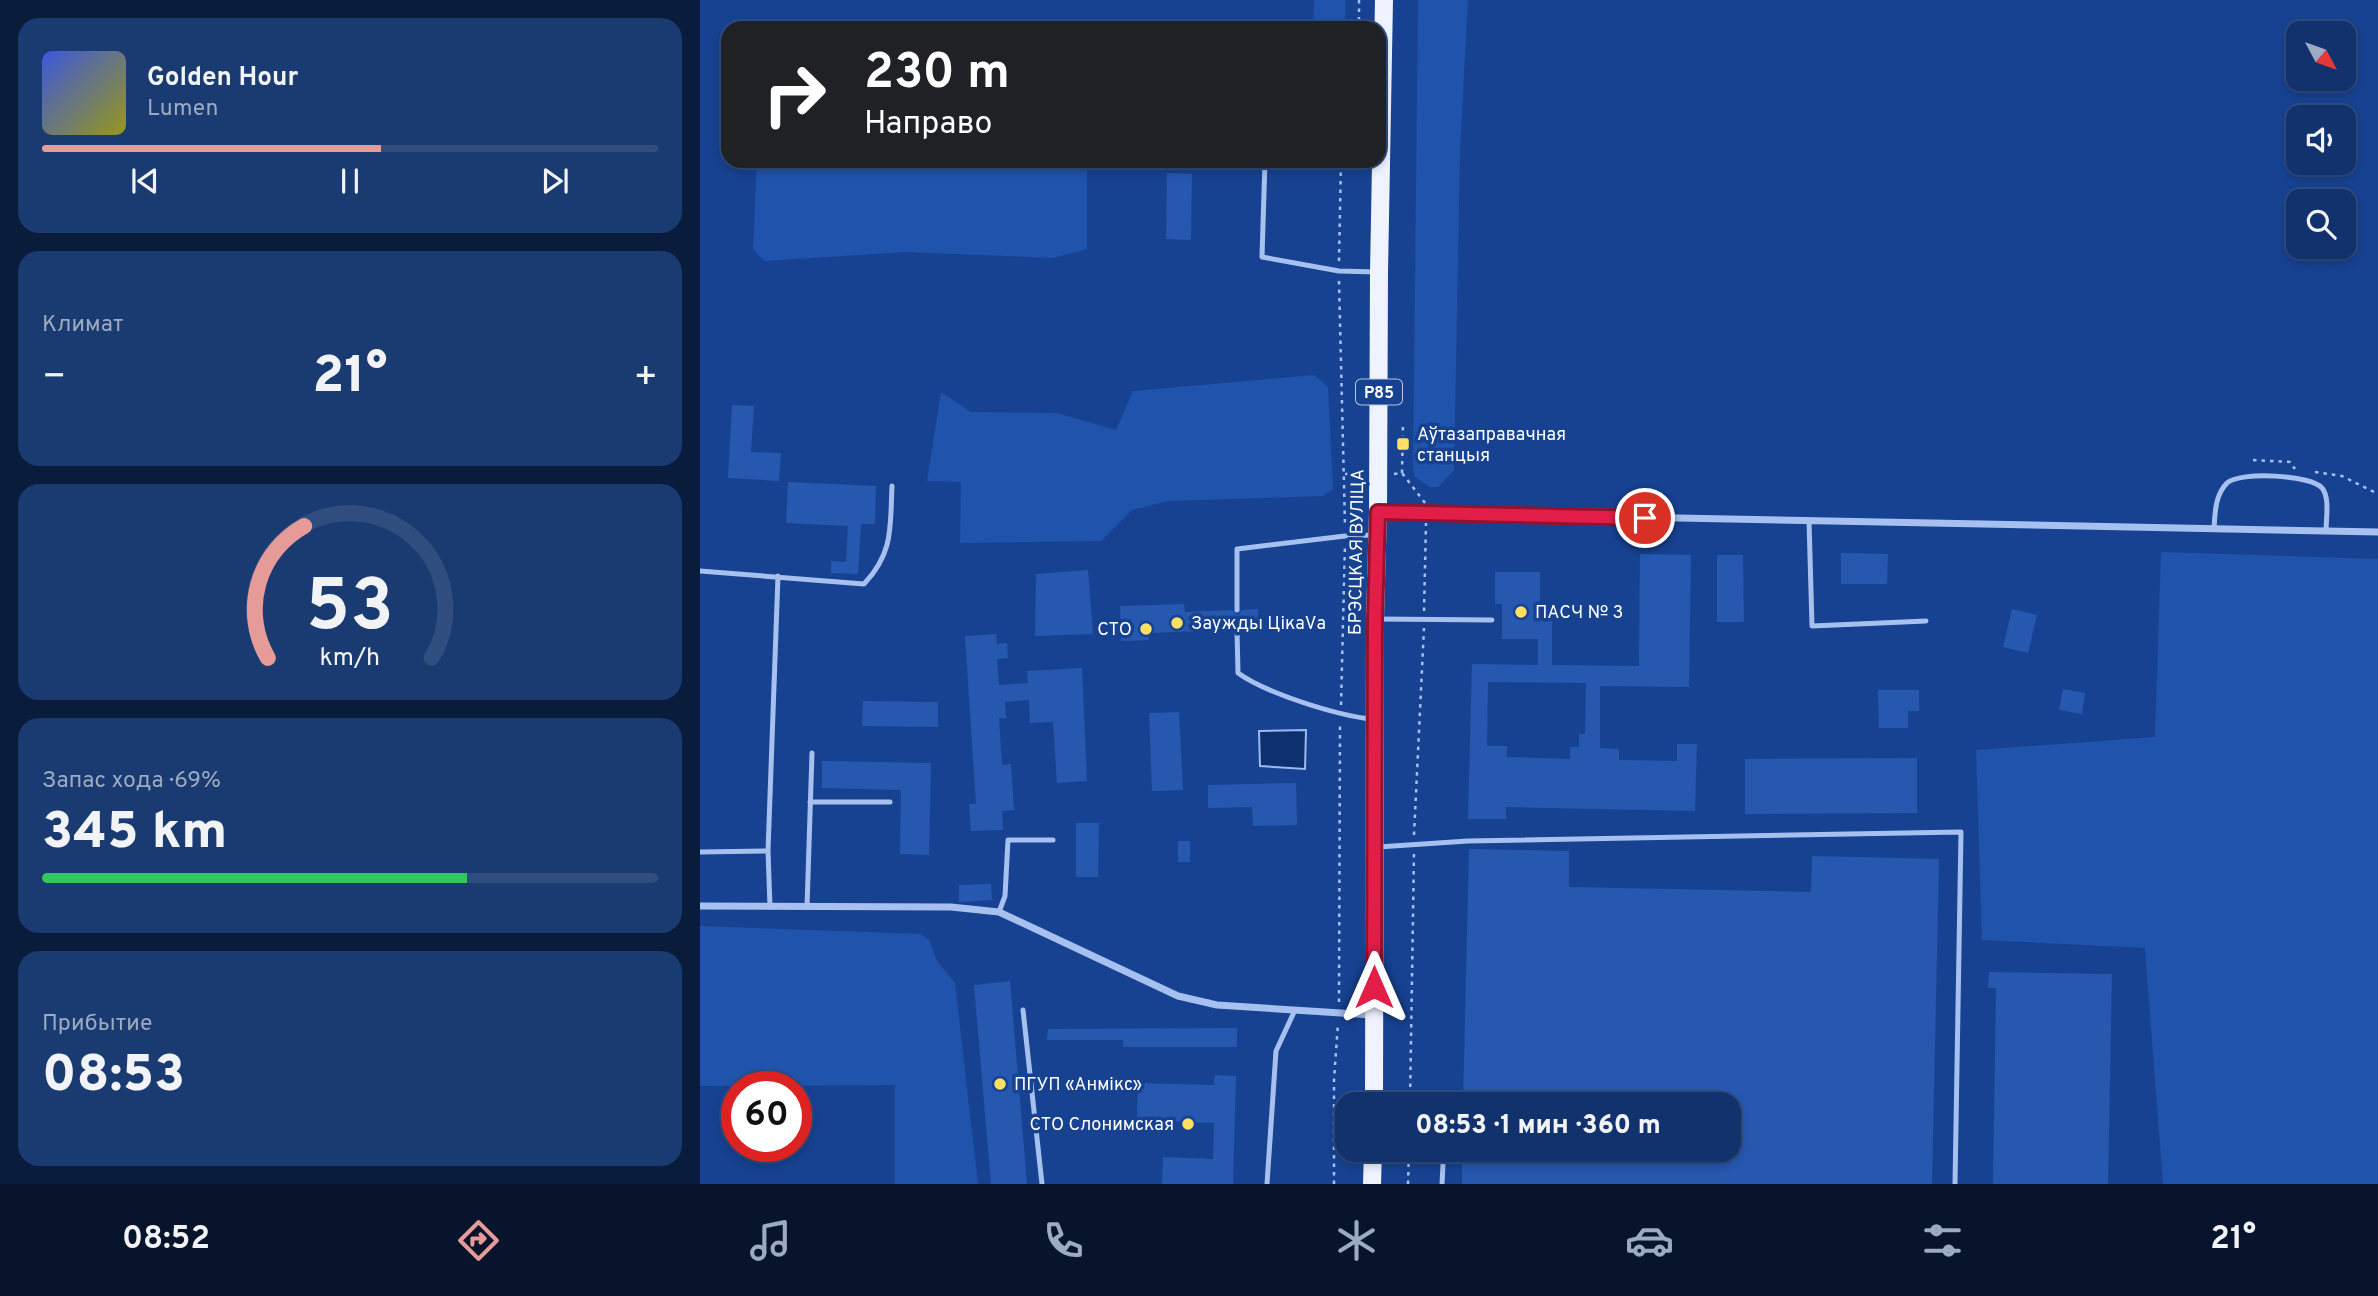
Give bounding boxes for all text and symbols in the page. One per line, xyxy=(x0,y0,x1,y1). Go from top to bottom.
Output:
north arrow xyxy=(2286,21,2356,91)
map controls xyxy=(2286,21,2356,259)
text: 230 m xyxy=(864,44,1010,106)
icon: right xyxy=(749,49,840,140)
text: Golden Hour xyxy=(147,62,298,95)
text: Lumen xyxy=(147,95,218,124)
text: Направо xyxy=(864,105,992,145)
button: sound xyxy=(2286,105,2356,175)
icon: previous xyxy=(126,162,164,200)
icon: pause xyxy=(331,162,369,200)
icon: next xyxy=(536,162,574,200)
button: search xyxy=(2286,189,2356,259)
text: Климат xyxy=(42,311,123,340)
text: 21° xyxy=(313,345,387,411)
text: − xyxy=(42,354,67,403)
text: + xyxy=(633,354,658,403)
road number: Р85 xyxy=(1356,380,1402,404)
place label: Аўтазаправачная станцыя xyxy=(1417,424,1566,468)
marker: Аўтазаправачная станцыя xyxy=(1395,436,1411,452)
street label: БРЭСЦКАЯ ВУЛІЦА xyxy=(1345,469,1370,635)
pin xyxy=(1615,488,1675,548)
icon: arrive xyxy=(1626,499,1664,537)
text: 53 xyxy=(306,564,394,656)
place label: ПАСЧ № 3 xyxy=(1535,602,1623,625)
marker: ПАСЧ № 3 xyxy=(1513,604,1529,620)
place label: Заужды ЦікаVа xyxy=(1191,613,1326,636)
marker: Заужды ЦікаVа xyxy=(1169,615,1185,631)
place label: СТО xyxy=(1097,619,1132,642)
marker: СТО xyxy=(1138,621,1154,637)
text: km/h xyxy=(320,643,380,675)
text: Запас хода · 69% xyxy=(42,767,221,796)
text: 345 km xyxy=(42,801,227,867)
position arrow xyxy=(1337,950,1411,1024)
text: Прибытие xyxy=(42,1010,152,1039)
text: 08:53 xyxy=(42,1044,185,1110)
speed limit sign: 60 xyxy=(721,1071,812,1162)
place label: ПГУП «Анмікс» xyxy=(1014,1074,1142,1097)
marker: ПГУП «Анмікс» xyxy=(992,1076,1008,1092)
text: 08:53 · 1 мин · 360 m xyxy=(1415,1110,1661,1143)
place label: СТО Слонимская xyxy=(1029,1114,1174,1137)
marker: СТО Слонимская xyxy=(1180,1116,1196,1132)
icon: directions xyxy=(454,1216,503,1265)
icon: music xyxy=(746,1216,795,1265)
icon: phone xyxy=(1039,1216,1088,1265)
icon: climate xyxy=(1332,1216,1381,1265)
icon: car xyxy=(1625,1216,1674,1265)
icon: filters xyxy=(1918,1216,1967,1265)
text: 08:52 xyxy=(122,1220,210,1260)
text: 21° xyxy=(2210,1220,2256,1260)

